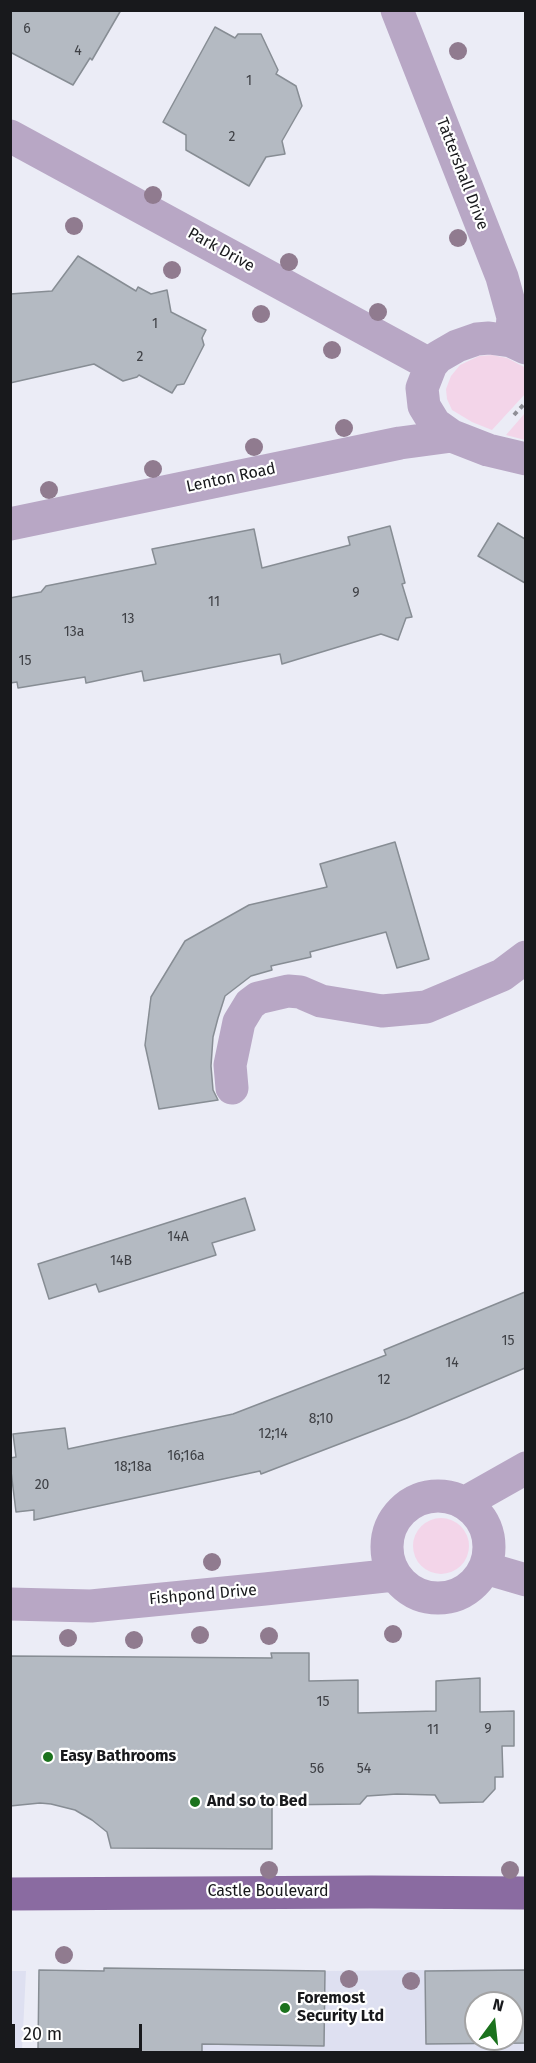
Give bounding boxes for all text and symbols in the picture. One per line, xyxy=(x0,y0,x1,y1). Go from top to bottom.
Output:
house number: 6 xyxy=(23,21,31,37)
house number: 4 xyxy=(74,43,82,59)
house number: 1 xyxy=(246,73,252,89)
street label: Tattershall Drive xyxy=(432,115,492,233)
house number: 2 xyxy=(229,129,235,145)
street label: Park Drive xyxy=(184,224,258,276)
house number: 1 xyxy=(152,316,158,332)
house number: 2 xyxy=(137,349,143,365)
street label: Lenton Road xyxy=(184,459,278,497)
house number: 9 xyxy=(352,585,360,601)
house number: 11 xyxy=(208,594,220,610)
house number: 13 xyxy=(121,611,135,627)
house number: 13a xyxy=(64,624,84,640)
house number: 15 xyxy=(18,653,32,669)
house number: 14A xyxy=(167,1229,189,1245)
house number: 14B xyxy=(110,1253,132,1269)
house number: 15 xyxy=(501,1333,515,1349)
house number: 14 xyxy=(445,1355,459,1371)
house number: 12 xyxy=(378,1372,390,1388)
house number: 8;10 xyxy=(309,1411,333,1427)
house number: 12;14 xyxy=(258,1426,288,1442)
house number: 16;16a xyxy=(167,1448,205,1464)
house number: 18;18a xyxy=(114,1459,152,1475)
house number: 20 xyxy=(35,1477,49,1493)
street label: Fishpond Drive xyxy=(148,1581,258,1609)
house number: 15 xyxy=(316,1694,330,1710)
house number: 9 xyxy=(484,1721,492,1737)
house number: 11 xyxy=(427,1722,439,1738)
place label: Easy Bathrooms xyxy=(60,1747,176,1767)
marker: Easy Bathrooms xyxy=(41,1750,55,1764)
house number: 56 xyxy=(310,1761,324,1777)
house number: 54 xyxy=(357,1761,371,1777)
place label: And so to Bed xyxy=(207,1792,307,1812)
marker: And so to Bed xyxy=(188,1795,202,1809)
street label: Castle Boulevard xyxy=(207,1882,329,1902)
place label: Foremost Security Ltd xyxy=(297,1989,384,2027)
north arrow xyxy=(464,1991,524,2051)
text: N xyxy=(491,1995,506,2016)
marker: Foremost Security Ltd xyxy=(278,2001,292,2015)
scale bar xyxy=(15,2012,146,2050)
text: 20 m xyxy=(23,2023,62,2045)

